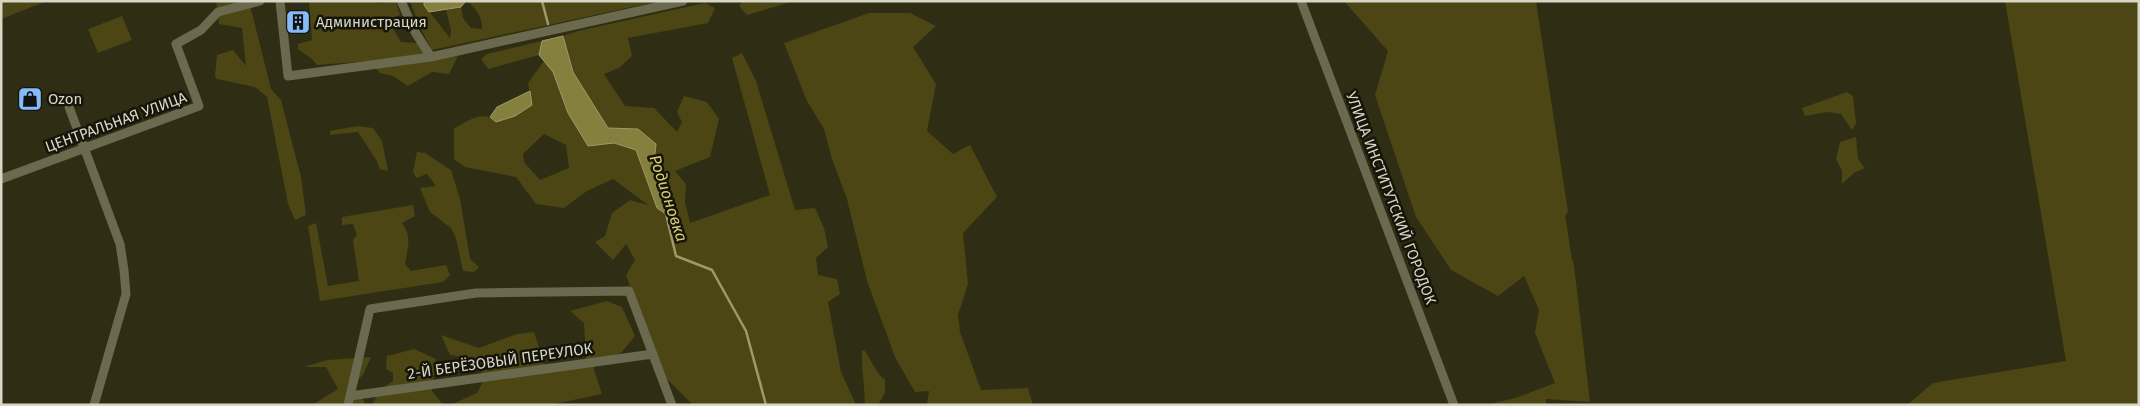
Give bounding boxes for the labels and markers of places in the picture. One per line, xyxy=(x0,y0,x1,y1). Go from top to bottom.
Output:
building icon: Администрация xyxy=(285,9,311,35)
place label: Администрация xyxy=(316,13,427,31)
shop icon: Ozon xyxy=(17,86,43,112)
place label: Ozon xyxy=(48,90,82,108)

